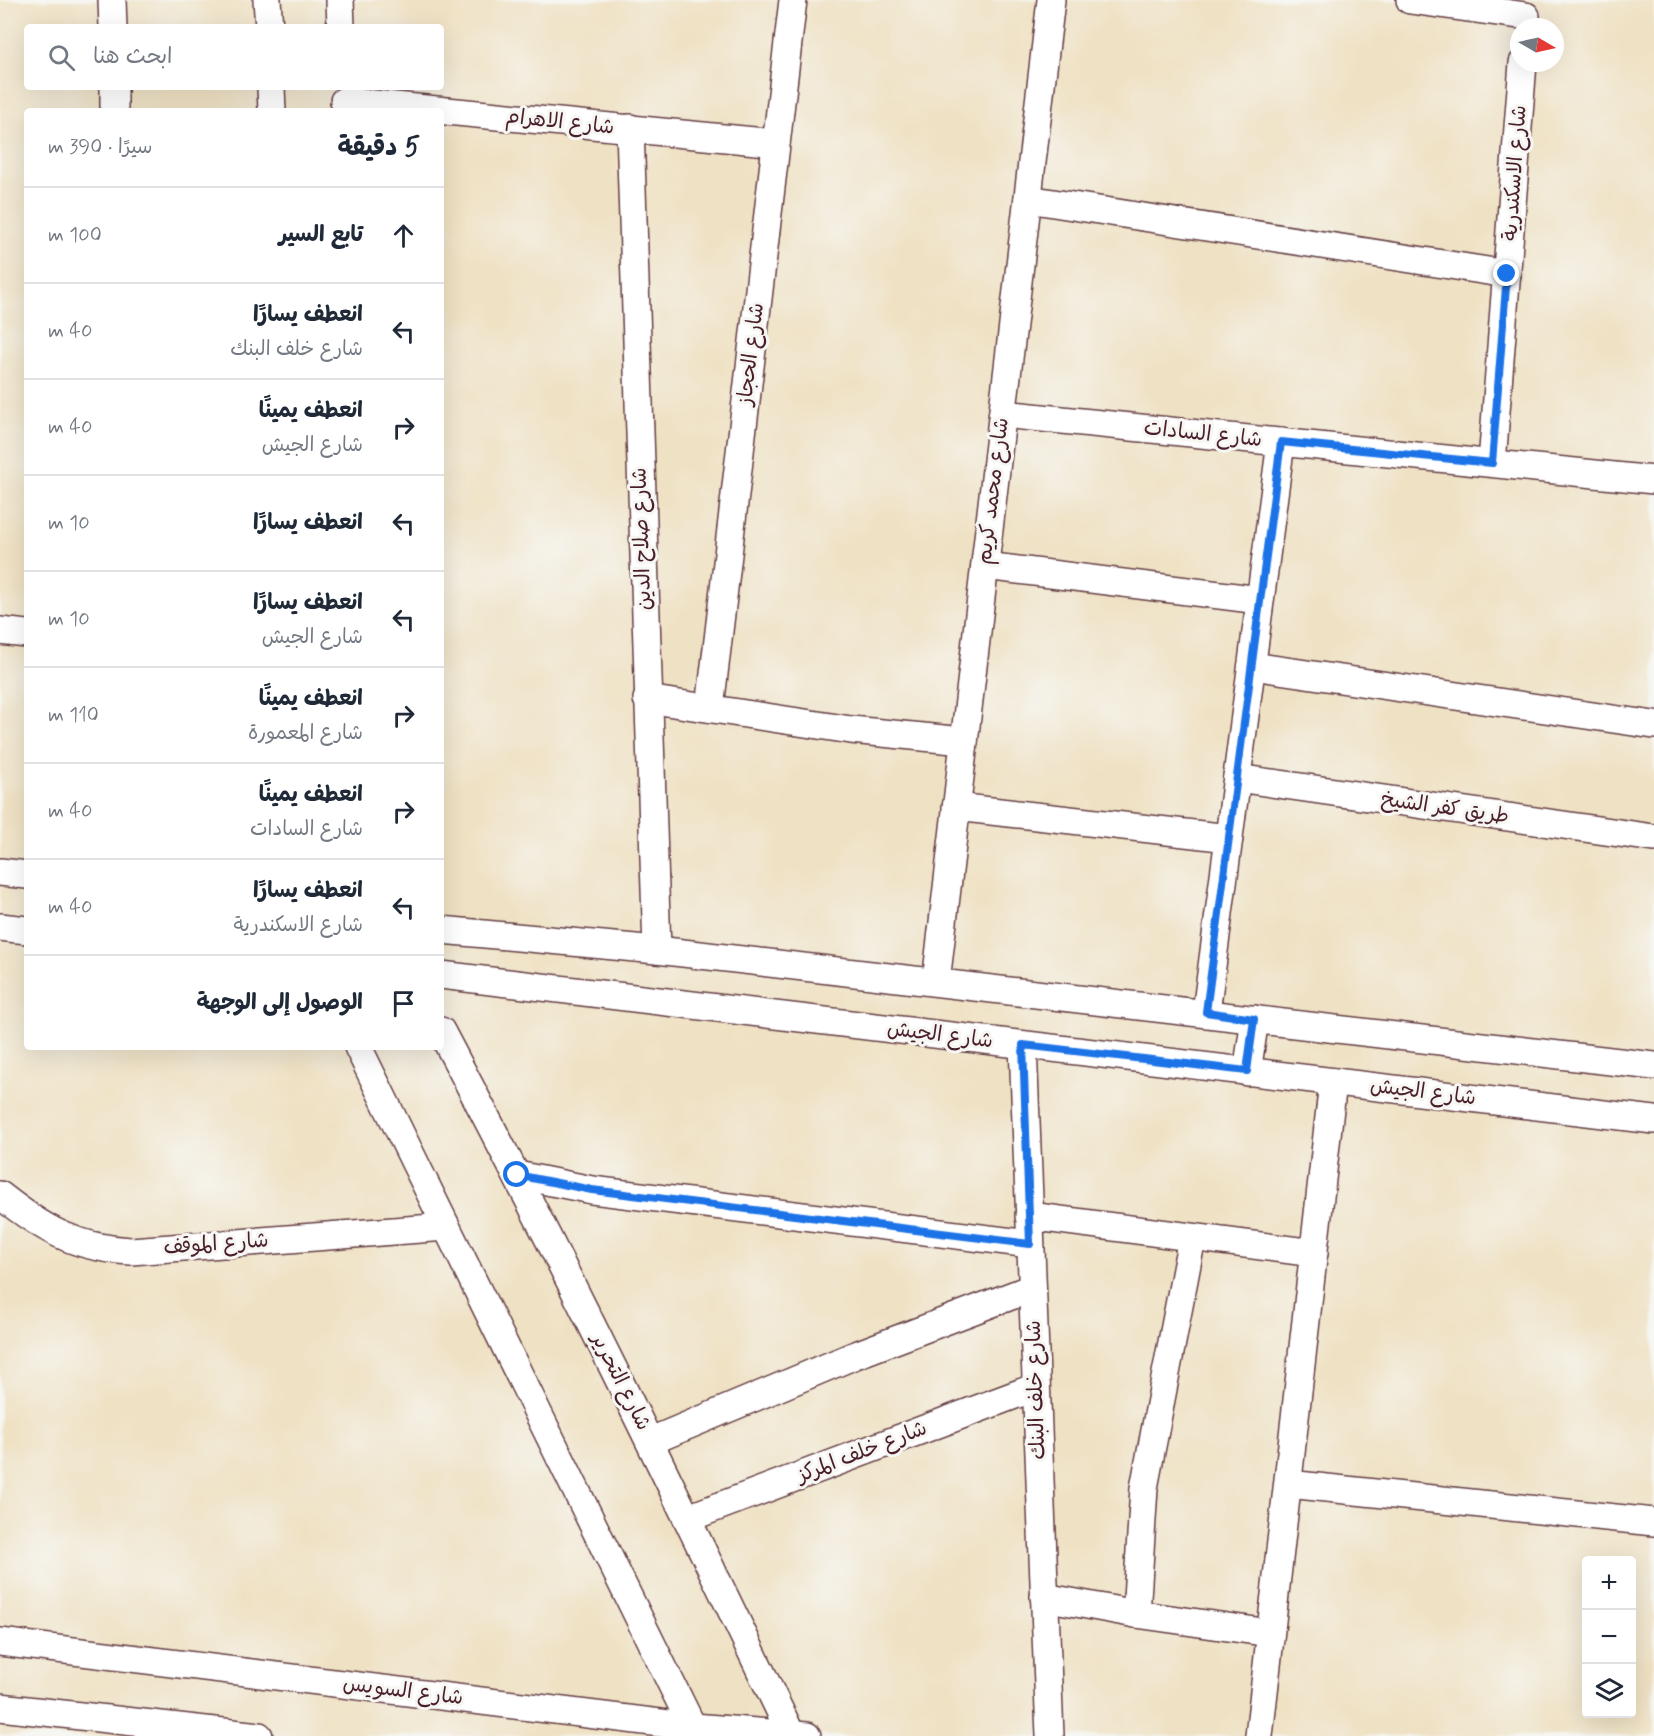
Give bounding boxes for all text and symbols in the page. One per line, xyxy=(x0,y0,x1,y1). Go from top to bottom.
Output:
north arrow xyxy=(1510,18,1564,72)
search box xyxy=(24,24,444,90)
icon: search xyxy=(45,41,78,74)
text: ابحث هنا xyxy=(93,43,173,71)
street label: شارع الاهرام xyxy=(504,102,616,143)
street label: شارع الاسكندرية xyxy=(1496,104,1534,242)
text: 5 دقيقة xyxy=(337,131,420,165)
text: سيرًا · 390 m xyxy=(48,134,153,161)
icon: ahead xyxy=(387,219,420,252)
text: تابع السير xyxy=(279,221,363,249)
text: 100 m xyxy=(48,222,102,249)
route end xyxy=(1493,260,1519,286)
text: انعطف يسارًا xyxy=(253,301,363,329)
street label: شارع الحجاز xyxy=(731,301,771,409)
icon: left xyxy=(387,315,420,348)
text: 40 m xyxy=(48,318,92,345)
text: شارع خلف البنك xyxy=(230,336,363,363)
text: انعطف يمينًا xyxy=(259,397,363,425)
icon: right xyxy=(387,411,420,444)
text: 40 m xyxy=(48,414,92,441)
street label: شارع السادات xyxy=(1143,414,1263,454)
street label: شارع محمد كريم xyxy=(970,416,1017,566)
text: شارع الجيش xyxy=(262,432,363,459)
street label: شارع صلاح الدين xyxy=(626,467,658,611)
icon: left xyxy=(387,507,420,540)
text: انعطف يسارًا xyxy=(253,509,363,537)
text: 10 m xyxy=(48,510,90,537)
text: انعطف يسارًا xyxy=(253,589,363,617)
icon: left xyxy=(387,603,420,636)
text: 10 m xyxy=(48,606,90,633)
text: شارع الجيش xyxy=(262,624,363,651)
text: انعطف يمينًا xyxy=(259,685,363,713)
icon: right xyxy=(387,699,420,732)
text: 110 m xyxy=(48,702,99,729)
text: شارع المعمورة xyxy=(248,720,363,747)
text: انعطف يمينًا xyxy=(259,781,363,809)
street label: طريق كفر الشيخ xyxy=(1379,785,1511,831)
icon: right xyxy=(387,795,420,828)
text: 40 m xyxy=(48,798,92,825)
text: شارع السادات xyxy=(250,816,363,843)
text: انعطف يسارًا xyxy=(253,877,363,905)
icon: left xyxy=(387,891,420,924)
text: 40 m xyxy=(48,894,92,921)
text: شارع الاسكندرية xyxy=(233,912,363,939)
icon: arrive xyxy=(387,987,420,1020)
text: الوصول إلى الوجهة xyxy=(196,989,363,1017)
street label: شارع الجيش xyxy=(885,1015,995,1055)
street label: شارع الجيش xyxy=(1368,1072,1478,1112)
route start xyxy=(503,1161,529,1187)
street label: شارع الموقف xyxy=(163,1226,269,1262)
street label: شارع خلف البنك xyxy=(1020,1320,1052,1460)
street label: شارع التحرير xyxy=(584,1327,657,1435)
street label: شارع خلف المركز xyxy=(791,1414,931,1490)
map controls xyxy=(1582,1556,1636,1718)
button: + xyxy=(1582,1556,1636,1610)
button: − xyxy=(1582,1610,1636,1664)
button: layers xyxy=(1582,1664,1636,1718)
street label: شارع السويس xyxy=(341,1670,465,1712)

